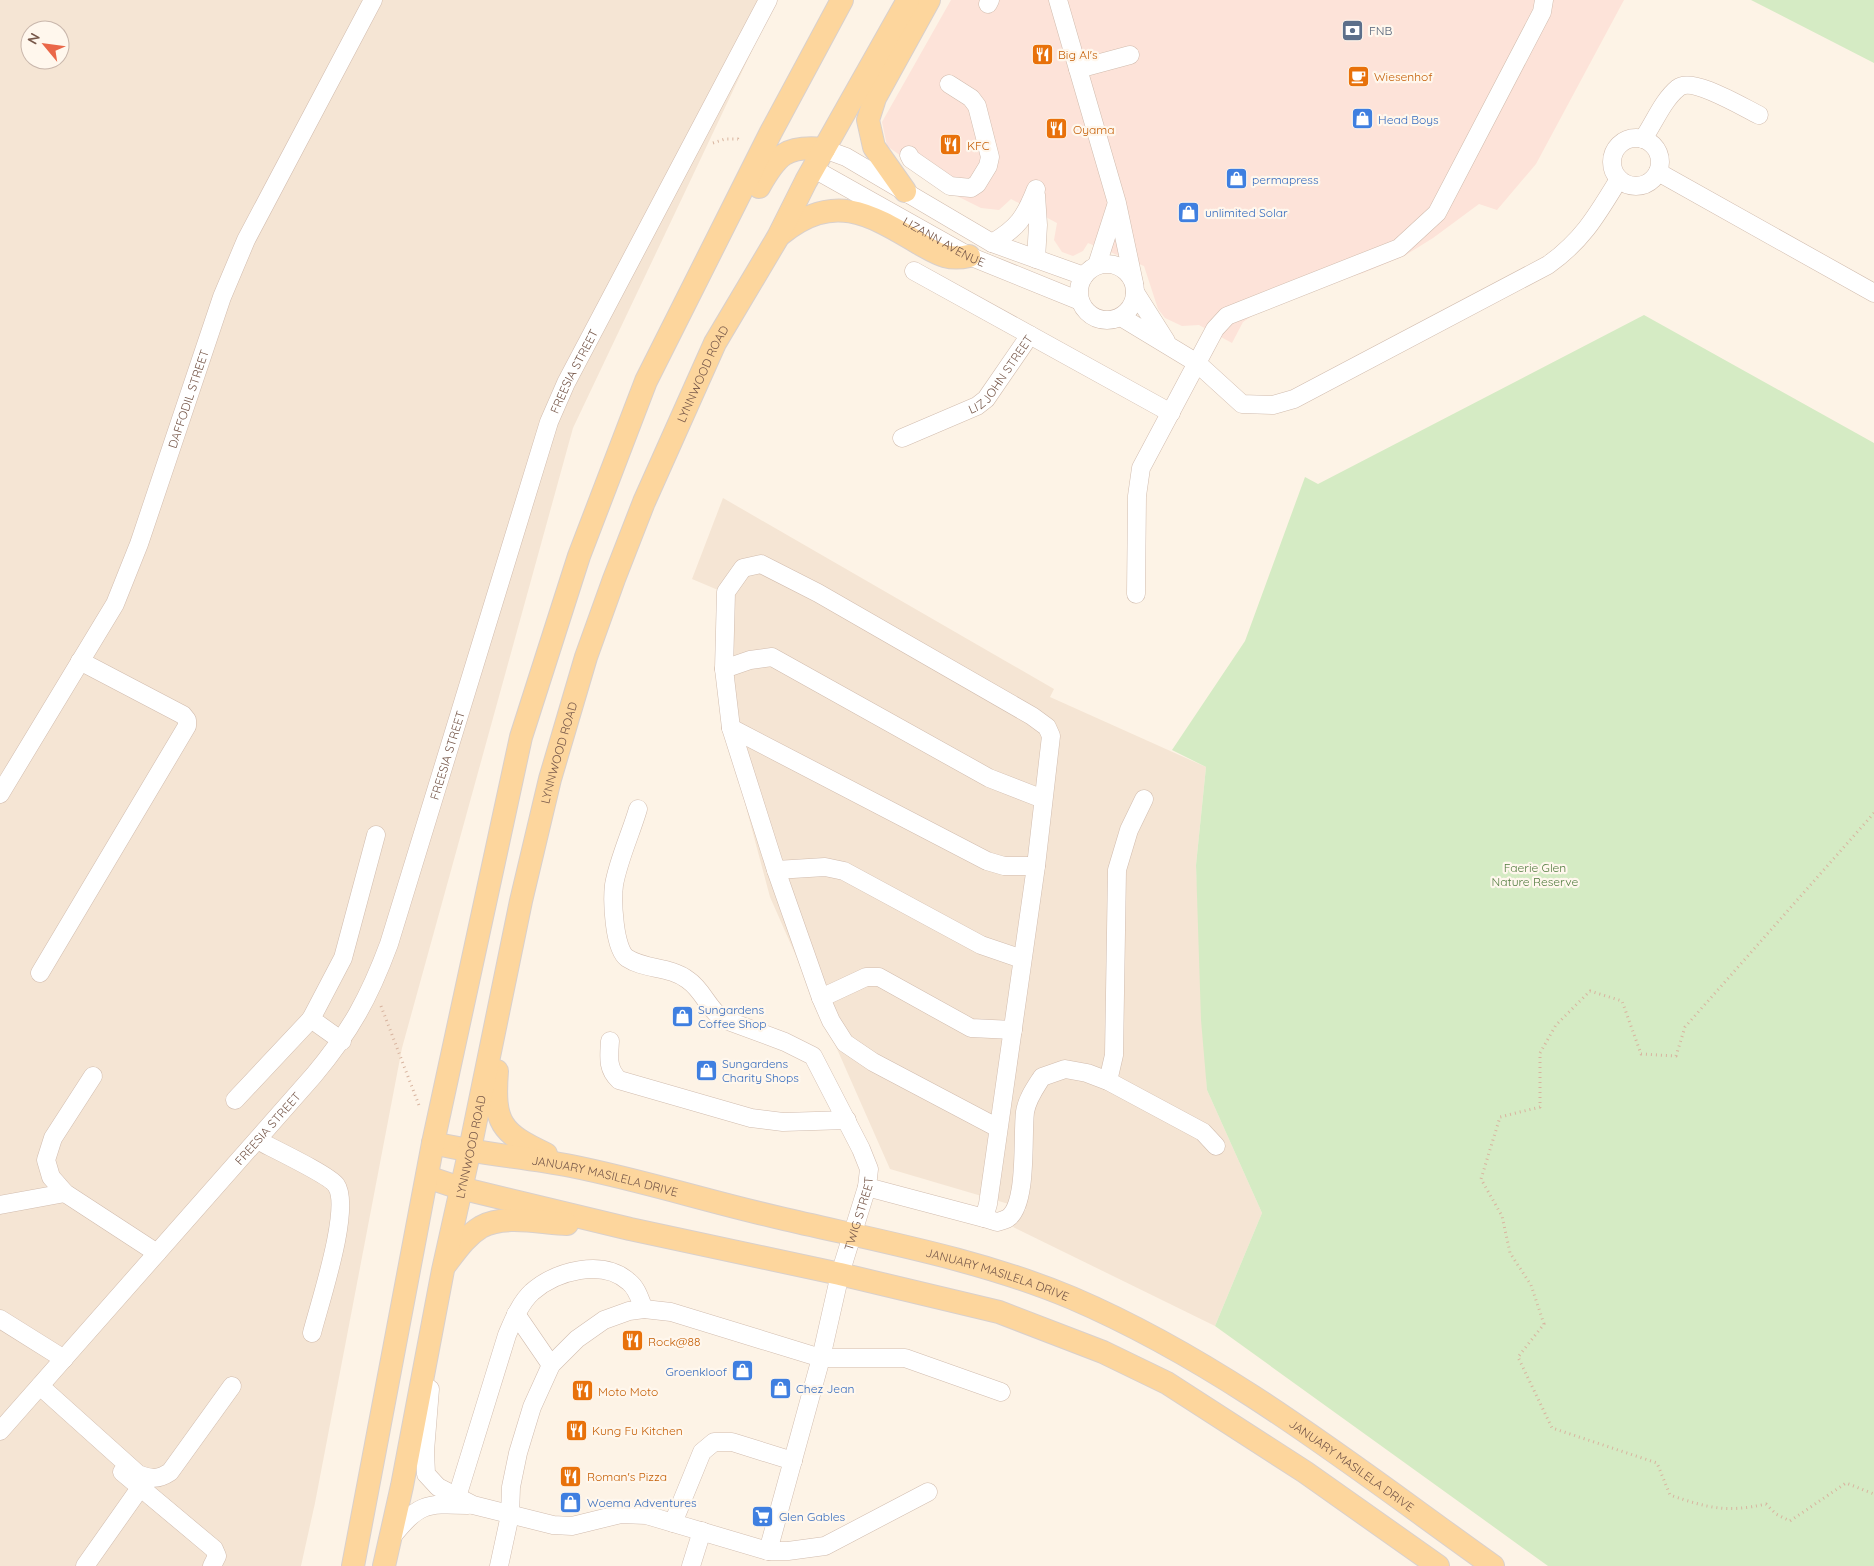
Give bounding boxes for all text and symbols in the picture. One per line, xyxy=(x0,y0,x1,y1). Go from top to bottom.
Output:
bank icon: FNB xyxy=(1341,18,1365,42)
north arrow xyxy=(20,20,70,70)
place label: FNB xyxy=(1369,23,1393,38)
text: N xyxy=(23,30,44,48)
restaurant icon: Big Al's xyxy=(1030,42,1054,66)
place label: Big Al's xyxy=(1058,47,1098,62)
cafe icon: Wiesenhof xyxy=(1346,64,1370,88)
place label: Wiesenhof xyxy=(1374,69,1433,84)
shop icon: Head Boys xyxy=(1350,107,1374,131)
place label: Head Boys xyxy=(1378,112,1439,127)
restaurant icon: Oyama xyxy=(1045,117,1069,141)
place label: Oyama xyxy=(1073,122,1115,137)
restaurant icon: KFC xyxy=(939,133,963,157)
place label: KFC xyxy=(967,138,990,153)
shop icon: permapress xyxy=(1224,167,1248,191)
place label: permapress xyxy=(1252,172,1319,187)
shop icon: unlimited Solar xyxy=(1177,200,1201,224)
place label: unlimited Solar xyxy=(1205,205,1288,220)
street label: LIZANN AVENUE xyxy=(900,213,988,269)
street label: LYNNWOOD ROAD xyxy=(673,322,732,424)
street label: FREESIA STREET xyxy=(546,326,601,415)
street label: LIZJOHN STREET xyxy=(966,332,1036,416)
street label: DAFFODIL STREET xyxy=(164,347,211,450)
street label: LYNNWOOD ROAD xyxy=(537,700,580,805)
street label: FREESIA STREET xyxy=(426,709,468,801)
park label: Faerie Glen Nature Reserve xyxy=(1492,860,1579,889)
place label: Sungardens Coffee Shop xyxy=(698,1002,767,1031)
shop icon: Sungardens Coffee Shop xyxy=(670,1004,694,1028)
place label: Sungardens Charity Shops xyxy=(722,1056,799,1085)
shop icon: Sungardens Charity Shops xyxy=(694,1058,718,1082)
street label: FREESIA STREET xyxy=(231,1088,303,1168)
street label: LYNNWOOD ROAD xyxy=(452,1093,488,1200)
street label: JANUARY MASILELA DRIVE xyxy=(531,1152,680,1199)
street label: TWIG STREET xyxy=(840,1176,876,1252)
street label: JANUARY MASILELA DRIVE xyxy=(924,1244,1072,1304)
restaurant icon: Rock@88 xyxy=(620,1329,644,1353)
place label: Rock@88 xyxy=(648,1334,701,1349)
shop icon: Groenkloof xyxy=(731,1359,755,1383)
place label: Groenkloof xyxy=(666,1364,728,1379)
shop icon: Chez Jean xyxy=(768,1376,792,1400)
restaurant icon: Moto Moto xyxy=(570,1379,594,1403)
place label: Chez Jean xyxy=(796,1381,854,1396)
place label: Moto Moto xyxy=(598,1384,658,1399)
street label: JANUARY MASILELA DRIVE xyxy=(1287,1415,1418,1514)
restaurant icon: Kung Fu Kitchen xyxy=(564,1418,588,1442)
place label: Kung Fu Kitchen xyxy=(592,1423,683,1438)
restaurant icon: Roman's Pizza xyxy=(559,1464,583,1488)
place label: Roman's Pizza xyxy=(587,1469,667,1484)
shop icon: Woema Adventures xyxy=(559,1490,583,1514)
place label: Woema Adventures xyxy=(587,1495,697,1510)
supermarket icon: Glen Gables xyxy=(751,1504,775,1528)
place label: Glen Gables xyxy=(779,1509,845,1524)

